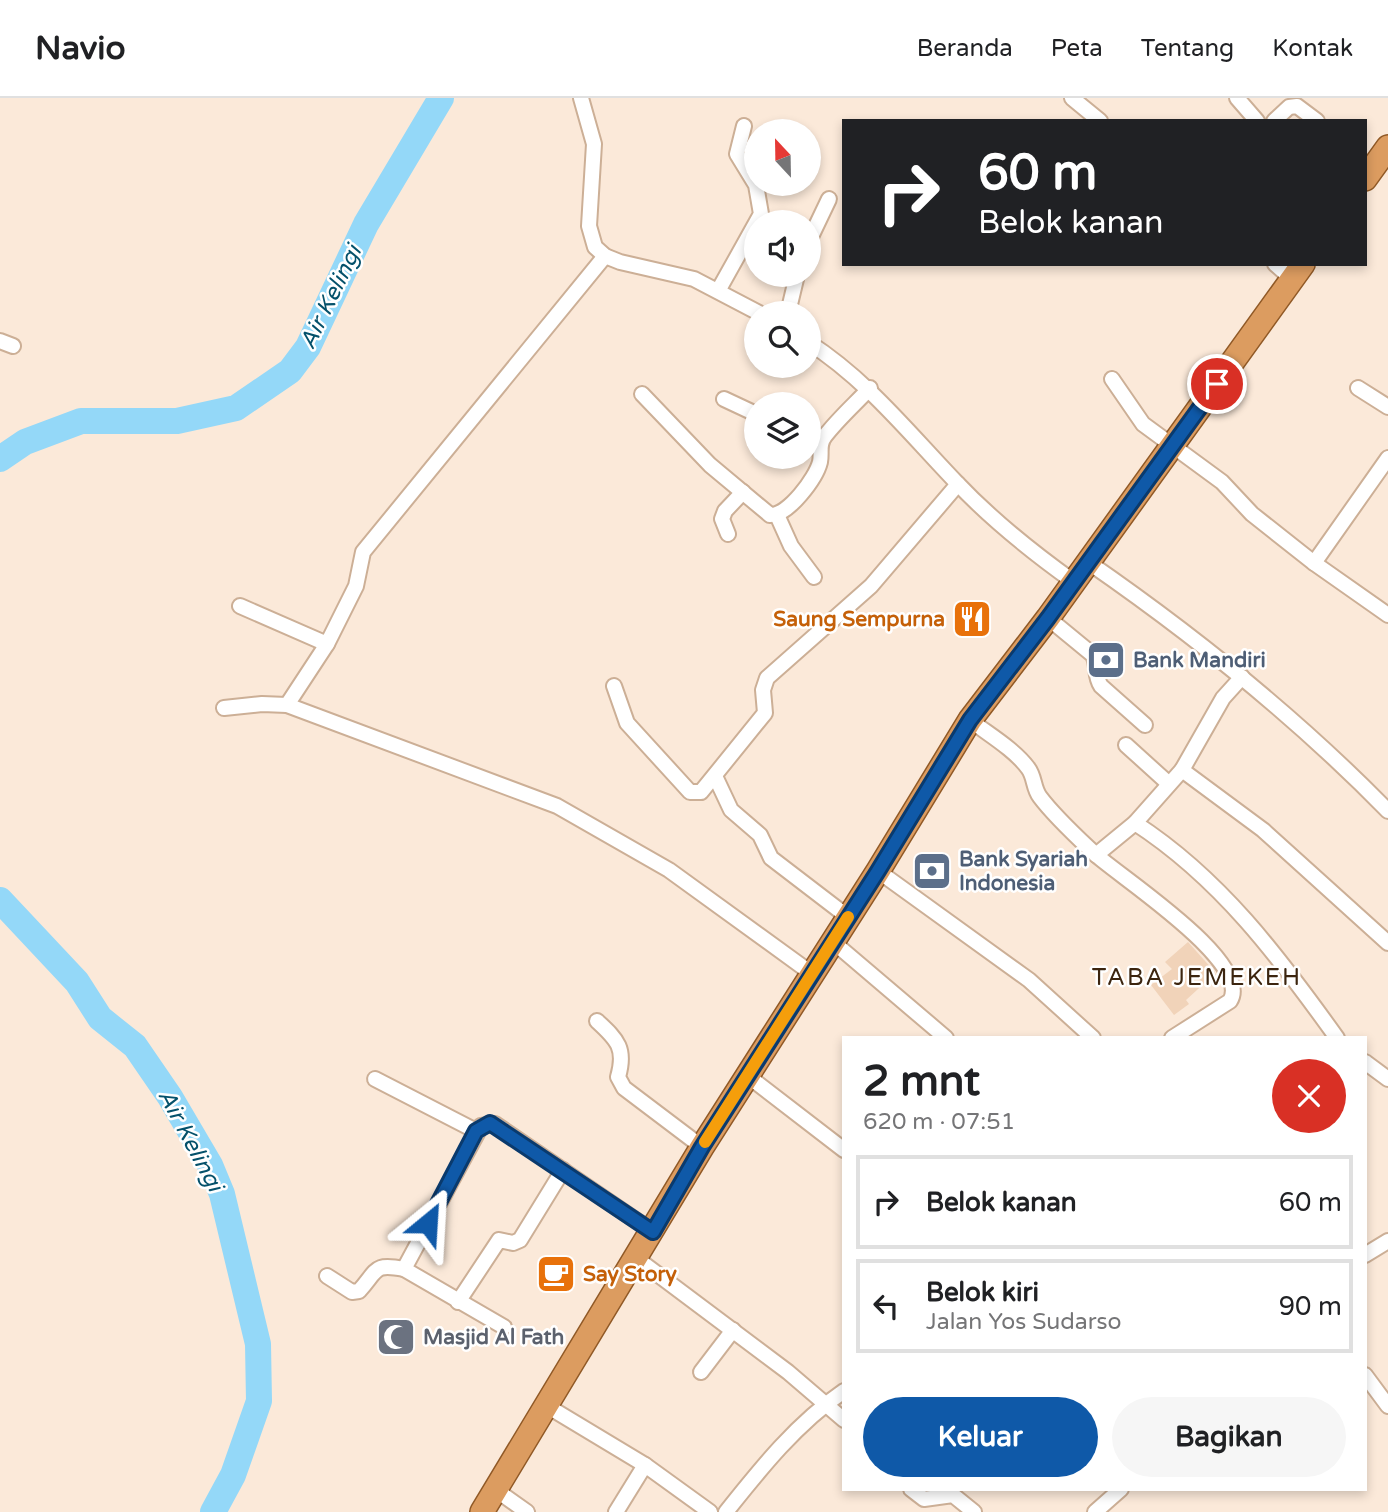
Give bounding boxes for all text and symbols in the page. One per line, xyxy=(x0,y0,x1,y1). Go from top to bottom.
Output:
text: Navio xyxy=(35,29,126,68)
text: Beranda xyxy=(917,34,1013,63)
text: Peta xyxy=(1051,34,1103,63)
text: Tentang xyxy=(1141,34,1234,63)
text: Kontak xyxy=(1272,34,1353,63)
north arrow xyxy=(744,119,821,196)
map controls xyxy=(744,119,821,469)
text: 60 m xyxy=(978,144,1097,203)
icon: right xyxy=(863,147,954,238)
text: Belok kanan xyxy=(978,204,1163,242)
button: sound xyxy=(744,210,821,287)
water label: Air Kelingi xyxy=(294,238,369,354)
button: search xyxy=(744,301,821,378)
pin xyxy=(1187,354,1247,414)
icon: arrive xyxy=(1198,365,1236,403)
button: layers xyxy=(744,392,821,469)
restaurant icon: Saung Sempurna xyxy=(951,598,993,640)
place label: Saung Sempurna xyxy=(773,607,945,632)
bank icon: Bank Mandiri xyxy=(1085,639,1127,681)
place label: Bank Mandiri xyxy=(1133,648,1266,673)
place label: Bank Syariah Indonesia xyxy=(959,847,1088,896)
bank icon: Bank Syariah Indonesia xyxy=(911,850,953,892)
district label: TABA JEMEKEH xyxy=(1092,963,1302,992)
text: 2 mnt xyxy=(863,1056,980,1107)
button: close xyxy=(1272,1059,1346,1133)
water label: Air Kelingi xyxy=(152,1085,230,1199)
text: 620 m · 07:51 xyxy=(863,1108,1015,1136)
icon: right xyxy=(867,1183,905,1221)
position arrow xyxy=(391,1186,465,1260)
text: Belok kanan xyxy=(926,1187,1077,1218)
text: 60 m xyxy=(1279,1187,1342,1218)
cafe icon: Say Story xyxy=(535,1253,577,1295)
place label: Say Story xyxy=(583,1262,677,1287)
text: Belok kiri xyxy=(926,1277,1039,1308)
icon: left xyxy=(867,1287,905,1325)
text: 90 m xyxy=(1279,1291,1342,1322)
text: Jalan Yos Sudarso xyxy=(926,1308,1122,1336)
mosque icon: Masjid Al Fath xyxy=(375,1316,417,1358)
place label: Masjid Al Fath xyxy=(423,1325,564,1350)
button: Keluar xyxy=(863,1397,1098,1477)
button: Bagikan xyxy=(1112,1397,1346,1477)

